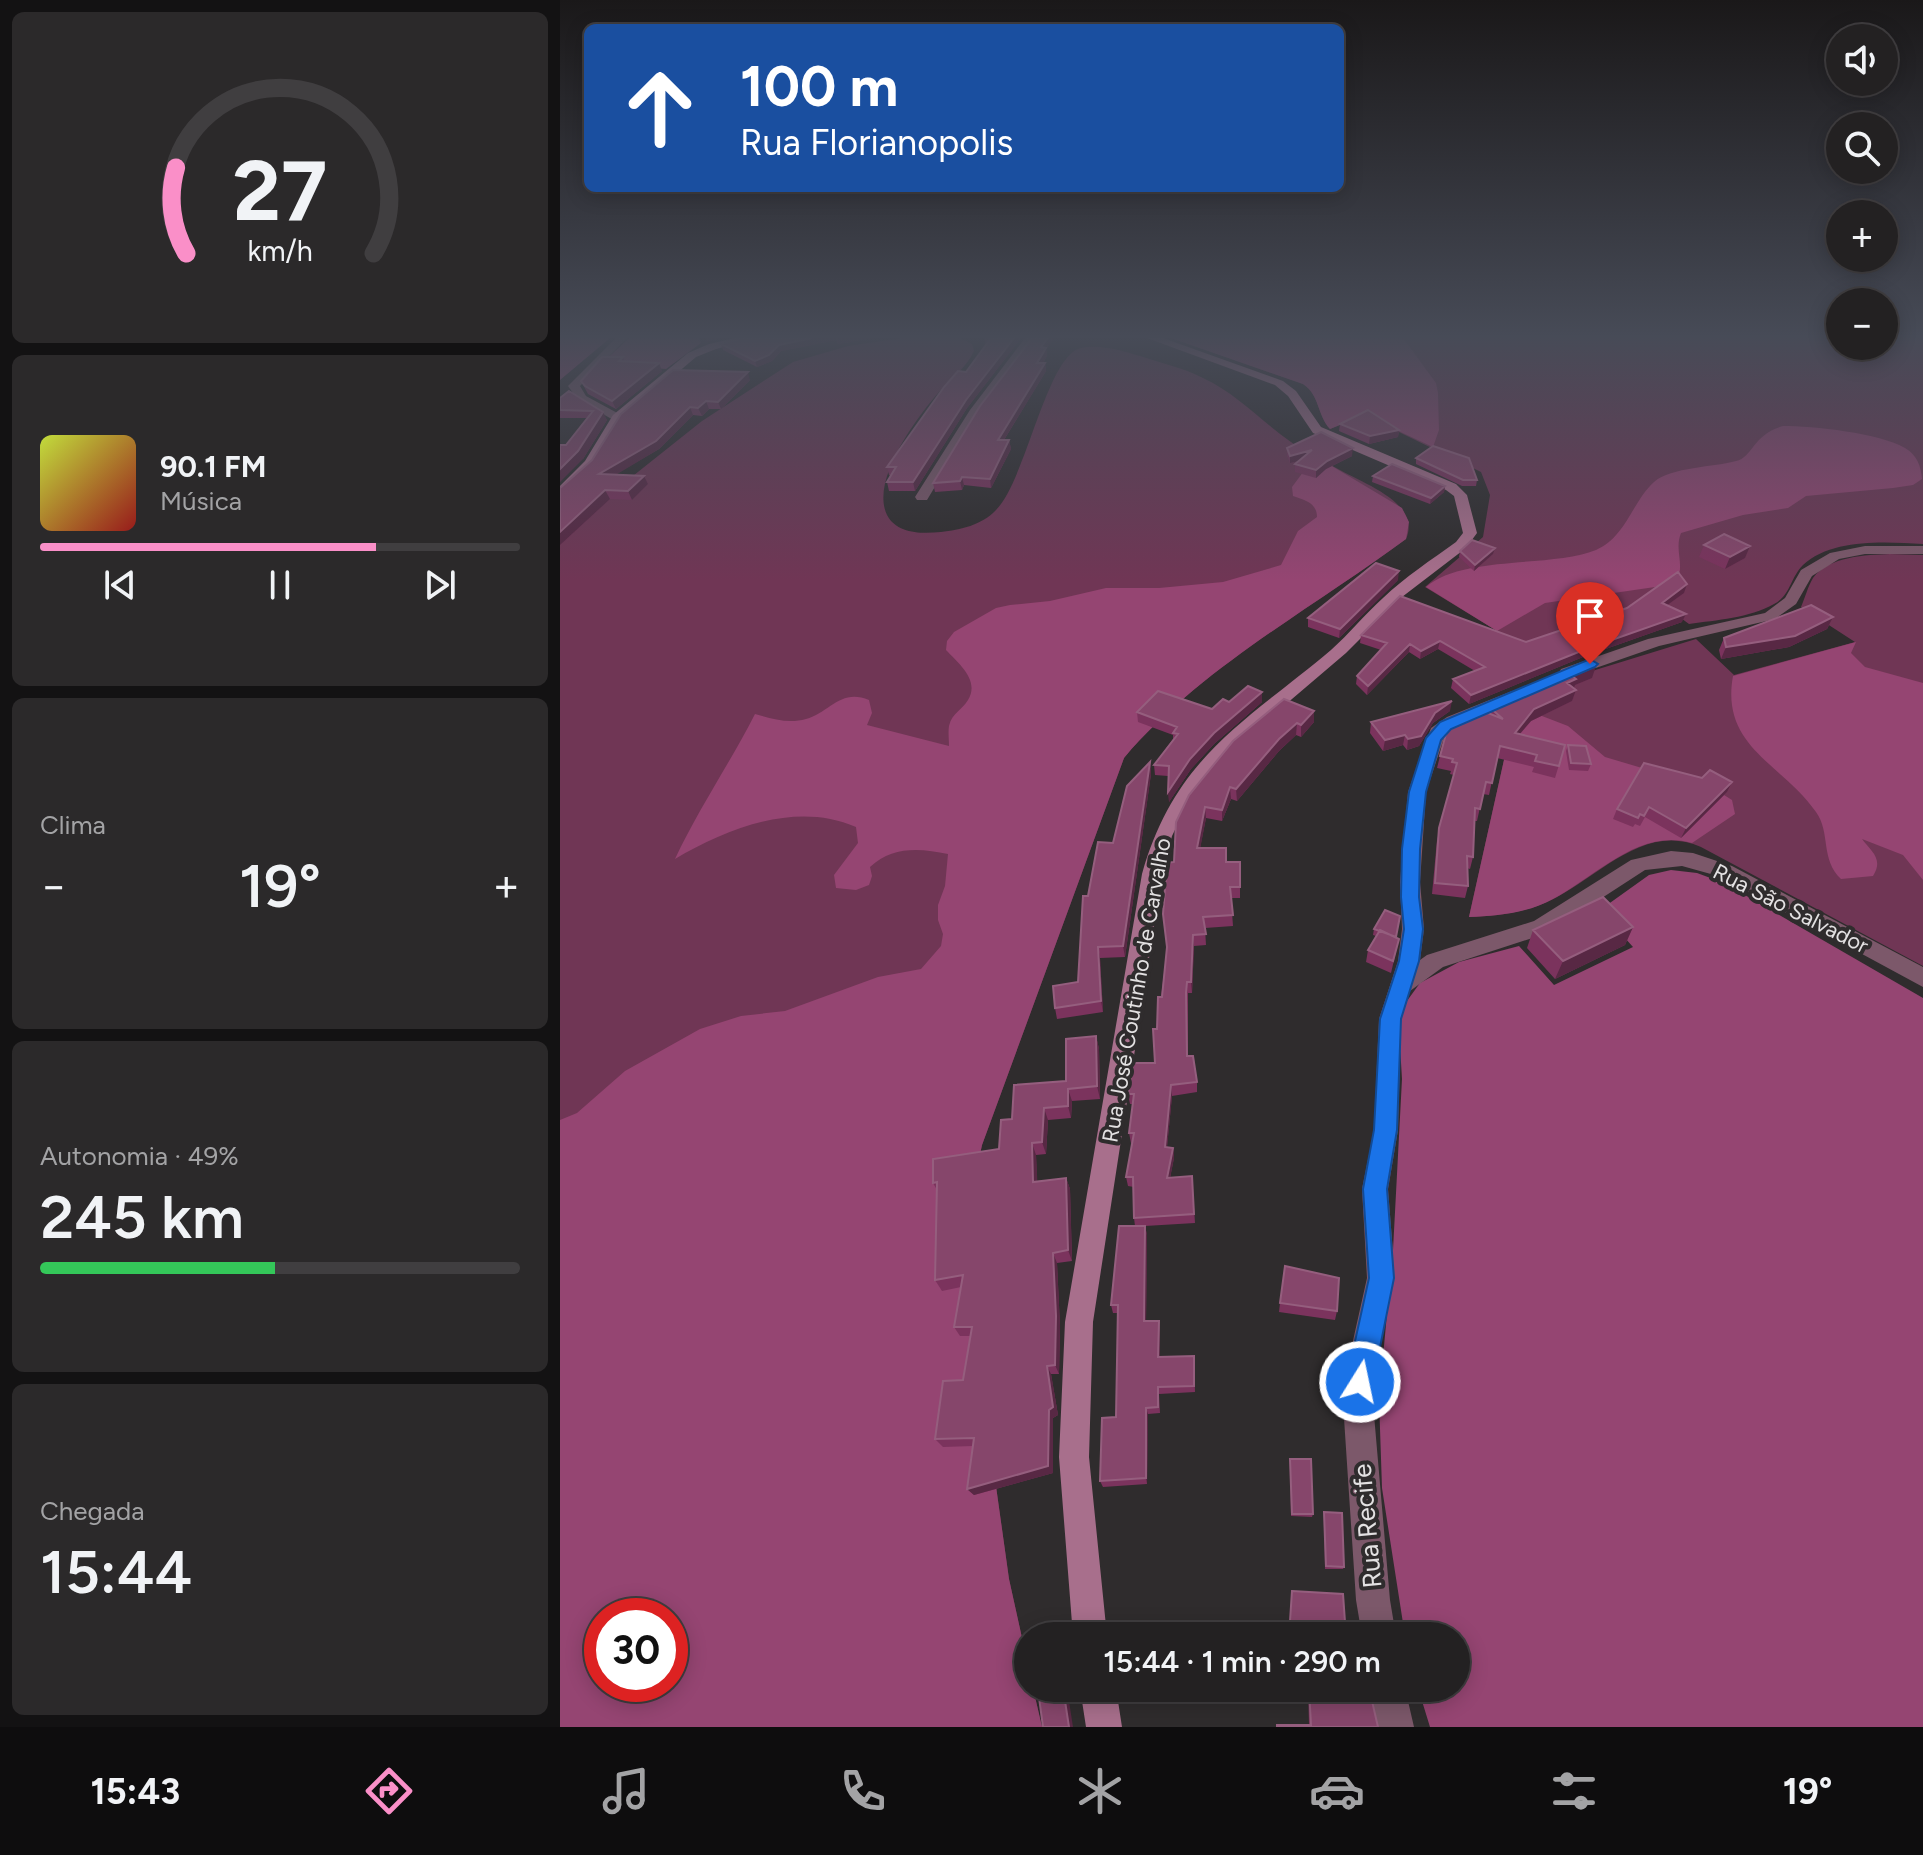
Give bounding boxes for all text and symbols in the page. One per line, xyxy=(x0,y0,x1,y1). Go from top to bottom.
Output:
map controls xyxy=(1826,24,1898,360)
button: sound xyxy=(1826,24,1898,96)
text: 100 m xyxy=(740,53,898,120)
icon: ahead xyxy=(608,56,712,160)
button: search xyxy=(1826,112,1898,184)
text: Rua Florianopolis xyxy=(740,121,1013,164)
text: 27 xyxy=(233,140,327,240)
button: + xyxy=(1826,200,1898,272)
text: km/h xyxy=(247,234,313,268)
button: − xyxy=(1826,288,1898,360)
text: 90.1 FM xyxy=(160,448,266,485)
text: Música xyxy=(160,485,242,517)
icon: previous xyxy=(98,563,142,607)
icon: pause xyxy=(258,563,302,607)
icon: next xyxy=(418,563,462,607)
pin xyxy=(1556,582,1624,664)
icon: arrive xyxy=(1568,594,1612,638)
text: Clima xyxy=(40,809,106,841)
street label: Rua José Coutinho de Carvalho xyxy=(1096,836,1177,1144)
text: 19° xyxy=(239,850,321,922)
street label: Rua São Salvador xyxy=(1709,858,1873,959)
text: − xyxy=(40,859,67,912)
text: + xyxy=(493,859,520,912)
text: Autonomia · 49% xyxy=(40,1140,239,1172)
text: 245 km xyxy=(40,1181,244,1253)
position arrow xyxy=(1318,1340,1402,1424)
street label: Rua Recife xyxy=(1346,1462,1388,1590)
text: Chegada xyxy=(40,1495,144,1527)
text: 15:44 xyxy=(40,1536,192,1608)
speed limit sign: 30 xyxy=(584,1598,688,1702)
text: 15:44 · 1 min · 290 m xyxy=(1103,1643,1381,1680)
icon: directions xyxy=(361,1763,417,1819)
icon: music xyxy=(598,1763,654,1819)
icon: phone xyxy=(835,1763,891,1819)
icon: climate xyxy=(1072,1763,1128,1819)
icon: car xyxy=(1309,1763,1365,1819)
icon: filters xyxy=(1546,1763,1602,1819)
text: 15:43 xyxy=(90,1770,180,1813)
text: 19° xyxy=(1783,1770,1832,1813)

